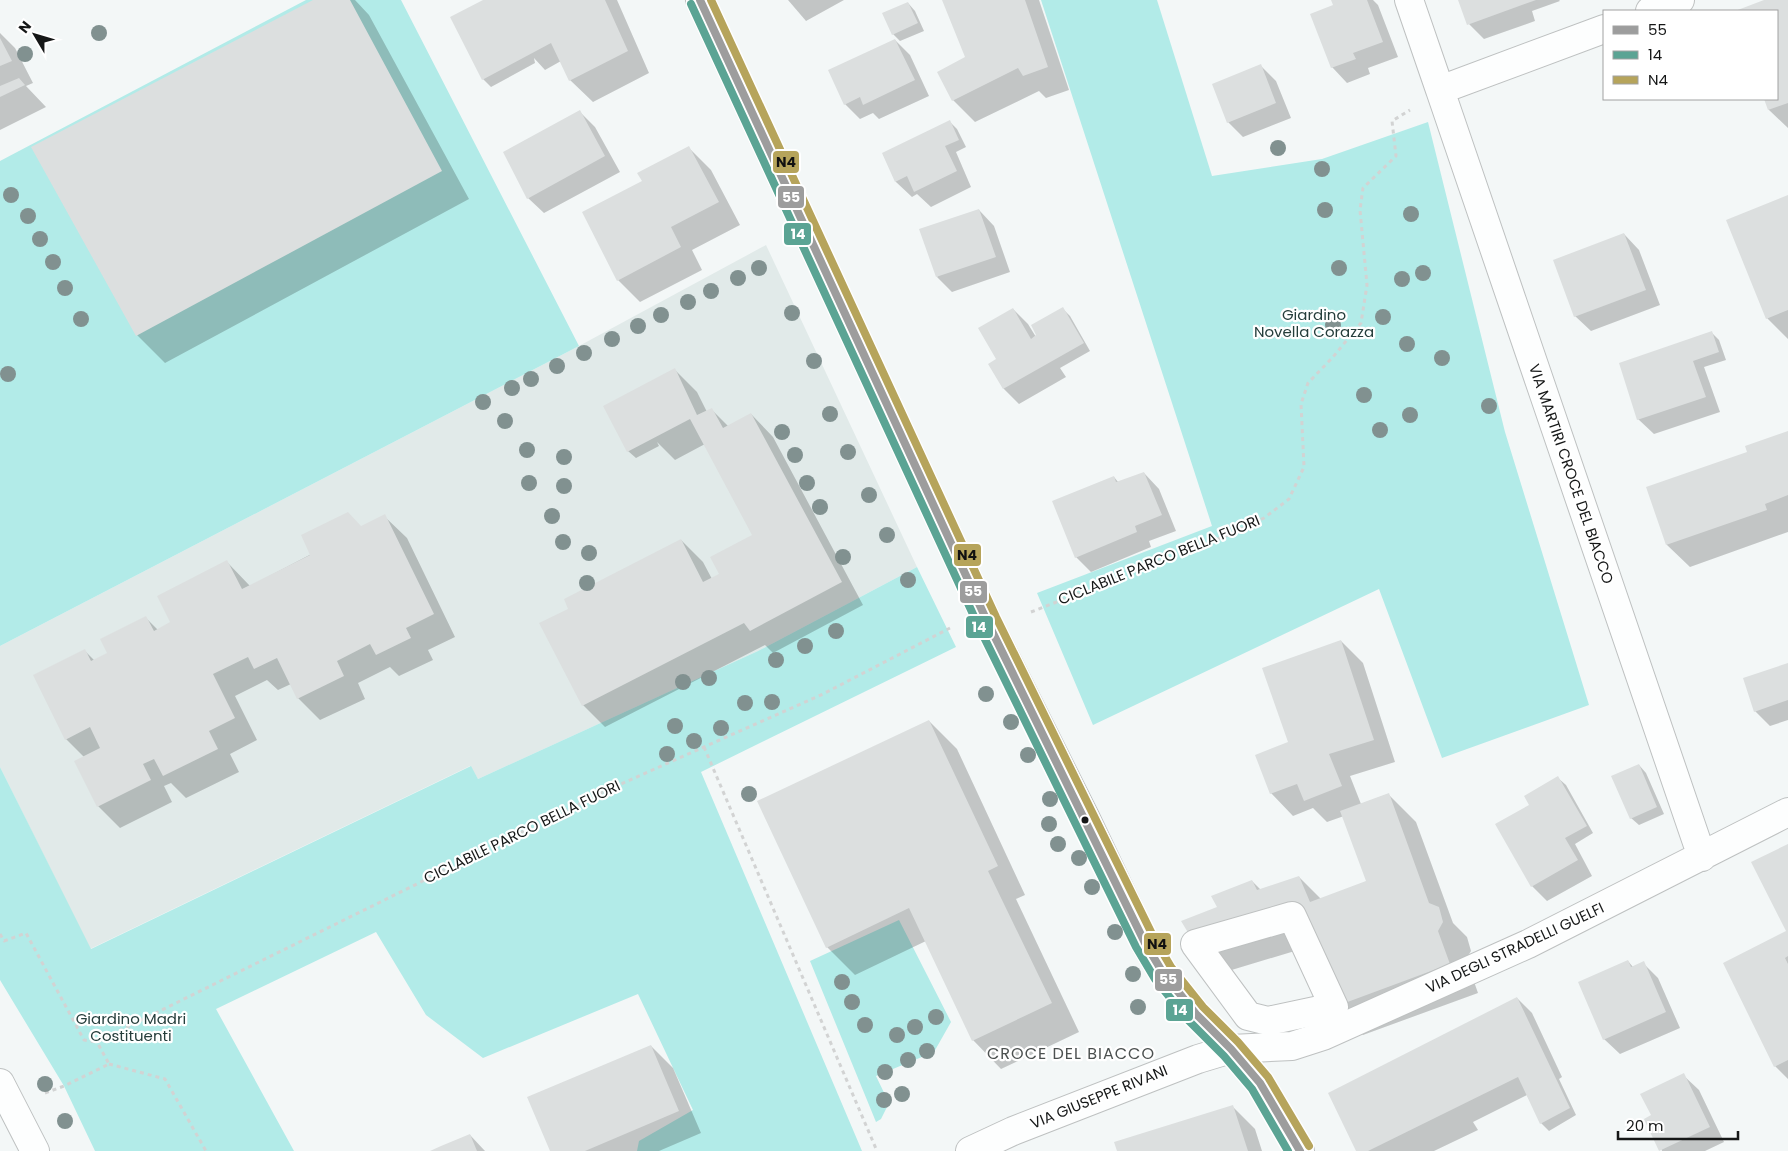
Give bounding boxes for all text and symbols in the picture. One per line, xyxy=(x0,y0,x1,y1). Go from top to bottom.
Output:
north arrow xyxy=(10,10,60,60)
legend xyxy=(1603,10,1778,100)
text: N xyxy=(14,17,36,37)
text: 55 xyxy=(1648,19,1667,40)
text: 14 xyxy=(1648,44,1662,65)
text: N4 xyxy=(1648,69,1668,90)
line badge: N4 xyxy=(772,150,800,174)
text: N4 xyxy=(776,152,796,172)
line badge: 55 xyxy=(777,185,805,209)
text: 55 xyxy=(782,187,800,207)
line badge: 14 xyxy=(783,222,812,246)
text: 14 xyxy=(791,224,805,244)
park label: Giardino Novella Corazza xyxy=(1254,304,1374,342)
street label: VIA MARTIRI CROCE DEL BIACCO xyxy=(1524,361,1619,587)
street label: CICLABILE PARCO BELLA FUORI xyxy=(1055,509,1263,610)
line badge: N4 xyxy=(953,543,982,567)
text: N4 xyxy=(957,545,977,565)
line badge: 55 xyxy=(959,580,988,604)
text: 55 xyxy=(964,581,982,601)
line badge: 14 xyxy=(965,615,994,639)
text: 14 xyxy=(972,617,986,637)
street label: CICLABILE PARCO BELLA FUORI xyxy=(420,775,623,888)
unlabelled marker xyxy=(1080,815,1090,825)
street label: VIA DEGLI STRADELLI GUELFI xyxy=(1422,897,1607,998)
line badge: N4 xyxy=(1143,932,1172,956)
text: N4 xyxy=(1147,934,1167,954)
line badge: 55 xyxy=(1154,968,1183,992)
text: 55 xyxy=(1159,969,1177,989)
line badge: 14 xyxy=(1165,998,1194,1022)
text: 14 xyxy=(1173,1000,1187,1020)
park label: Giardino Madri Costituenti xyxy=(76,1008,186,1046)
district label: CROCE DEL BIACCO xyxy=(987,1042,1155,1065)
street label: VIA GIUSEPPE RIVANI xyxy=(1027,1059,1171,1134)
scale bar xyxy=(1618,1108,1738,1140)
text: 20 m xyxy=(1626,1115,1664,1136)

